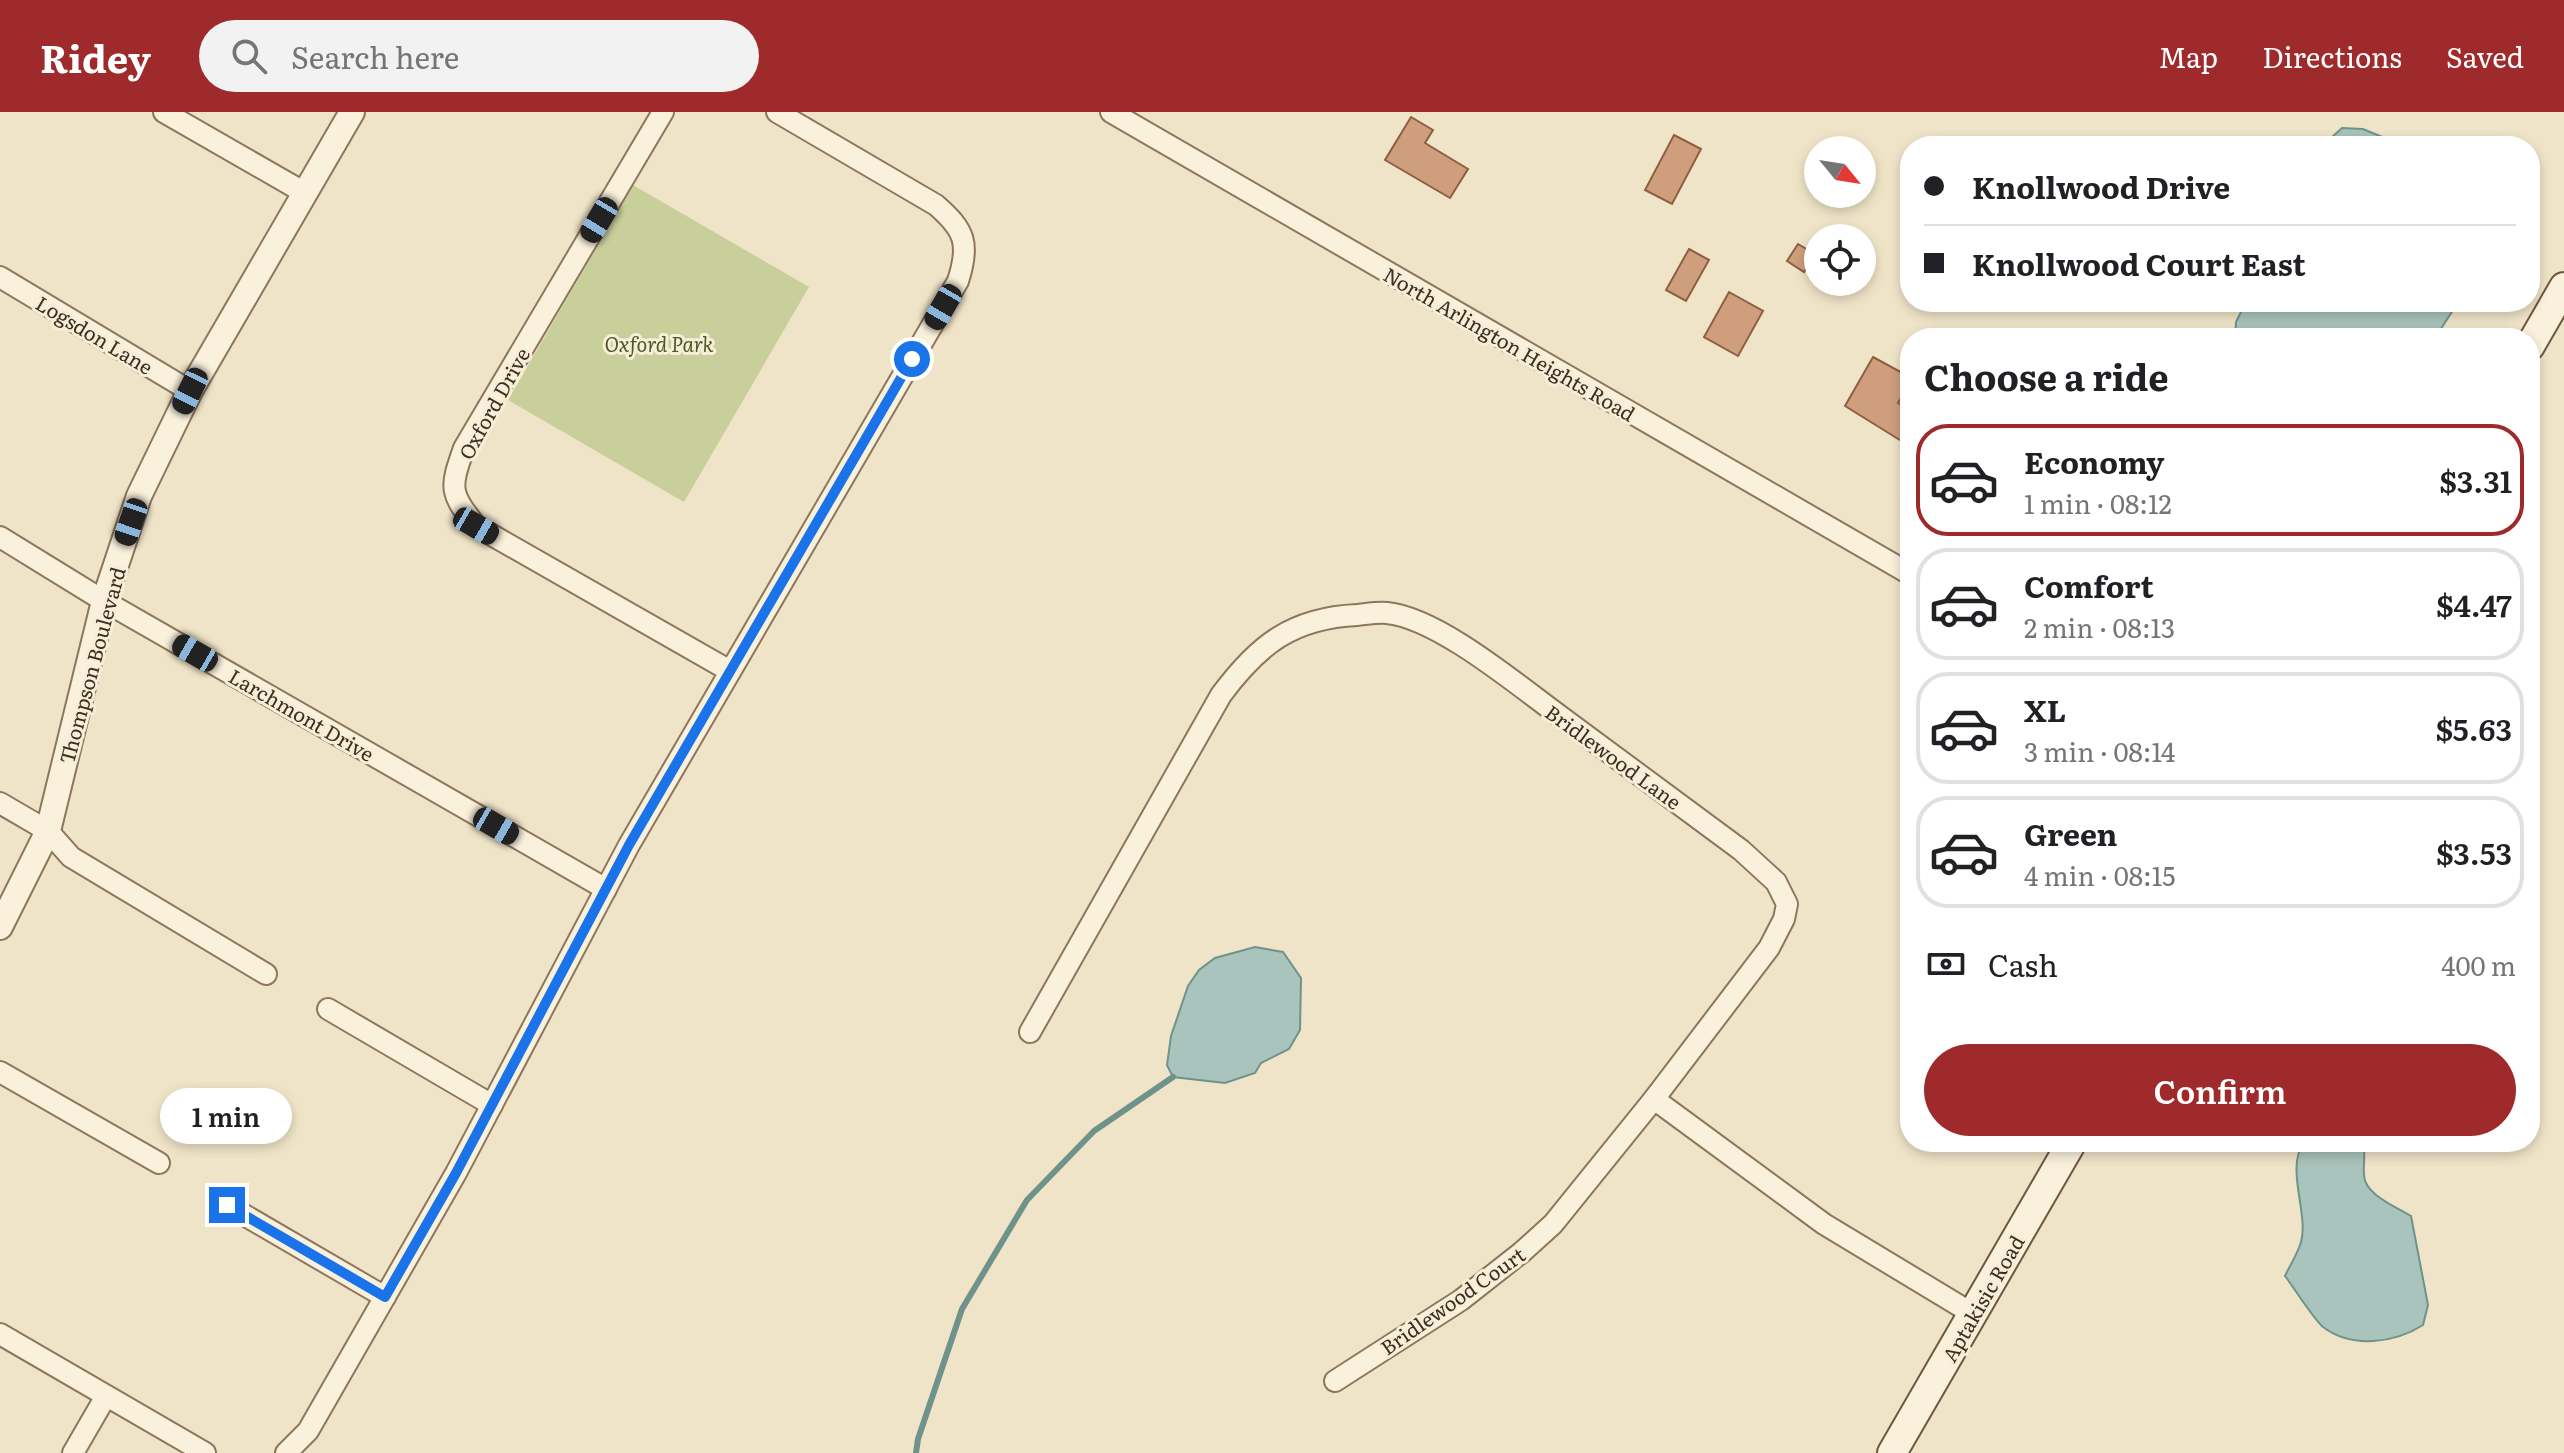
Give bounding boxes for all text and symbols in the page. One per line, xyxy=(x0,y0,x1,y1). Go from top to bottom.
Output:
search box xyxy=(199,20,759,92)
text: Ridey xyxy=(40,28,151,85)
icon: search xyxy=(227,34,271,78)
text: Search here xyxy=(291,34,459,78)
text: Map xyxy=(2159,35,2218,77)
text: Directions xyxy=(2262,35,2402,77)
text: Saved xyxy=(2446,35,2524,77)
north arrow xyxy=(1804,136,1876,208)
map controls xyxy=(1804,136,1876,296)
text: Knollwood Drive xyxy=(1972,164,2230,208)
car xyxy=(576,193,622,247)
button: locate xyxy=(1804,224,1876,296)
text: Knollwood Court East xyxy=(1972,241,2306,285)
street label: North Arlington Heights Road xyxy=(1379,258,1641,428)
car xyxy=(921,280,965,334)
street label: Logsdon Lane xyxy=(31,287,159,381)
park label: Oxford Park xyxy=(605,328,713,358)
route start xyxy=(894,341,930,377)
street label: Oxford Drive xyxy=(450,342,536,464)
text: Choose a ride xyxy=(1924,349,2169,402)
car xyxy=(169,364,211,418)
text: Economy xyxy=(2024,439,2164,483)
icon: car xyxy=(1928,444,2000,516)
text: $3.31 xyxy=(2439,458,2512,502)
text: 1 min · 08:12 xyxy=(2024,483,2172,522)
car xyxy=(112,495,150,549)
car xyxy=(449,504,503,548)
street label: Thompson Boulevard xyxy=(50,563,132,767)
text: Comfort xyxy=(2024,563,2154,607)
icon: car xyxy=(1928,568,2000,640)
text: $4.47 xyxy=(2436,582,2512,626)
text: 2 min · 08:13 xyxy=(2024,607,2175,646)
car xyxy=(168,631,222,675)
street label: Larchmont Drive xyxy=(224,660,380,768)
text: XL xyxy=(2024,687,2066,731)
icon: car xyxy=(1928,692,2000,764)
street label: Bridlewood Lane xyxy=(1540,696,1688,816)
text: $5.63 xyxy=(2435,706,2512,750)
text: 3 min · 08:14 xyxy=(2024,731,2175,770)
car xyxy=(469,804,523,848)
text: Green xyxy=(2024,811,2117,855)
icon: car xyxy=(1928,816,2000,888)
text: $3.53 xyxy=(2436,830,2512,874)
text: 4 min · 08:15 xyxy=(2024,855,2175,894)
icon: cash xyxy=(1924,942,1968,986)
text: Cash xyxy=(1988,942,2058,986)
text: 400 m xyxy=(2441,945,2516,984)
button: Confirm xyxy=(1924,1044,2516,1136)
callout: 1 min xyxy=(161,1089,293,1145)
text: 1 min xyxy=(192,1096,260,1135)
route end xyxy=(209,1187,245,1223)
street label: Aptakisic Road xyxy=(1933,1229,2031,1367)
street label: Bridlewood Court xyxy=(1374,1239,1530,1361)

